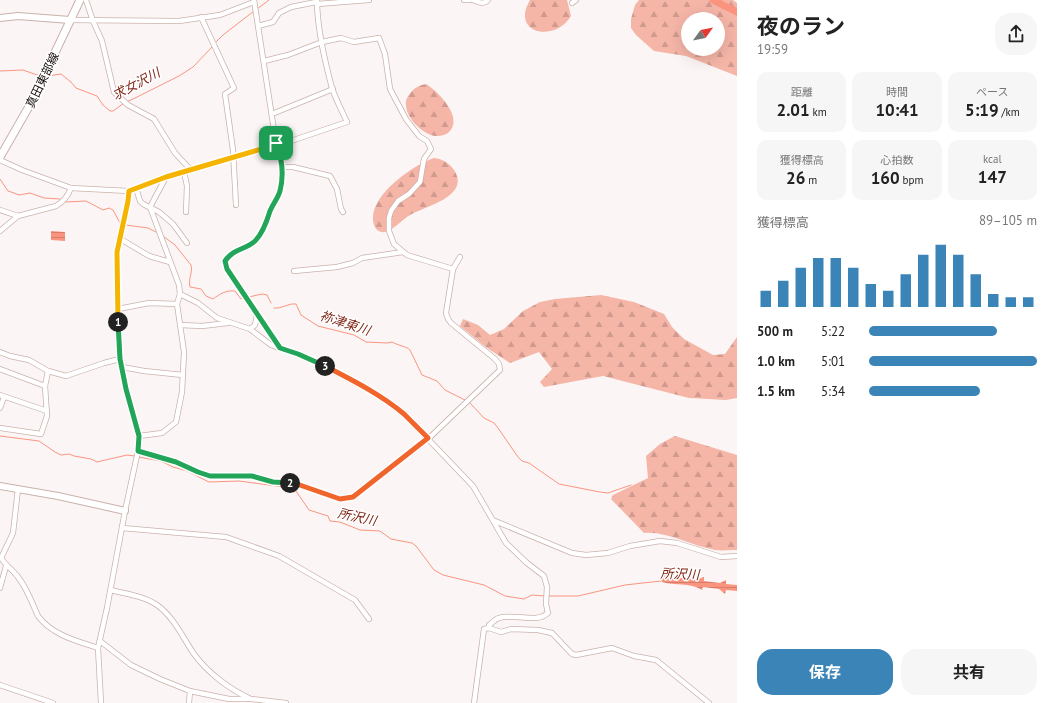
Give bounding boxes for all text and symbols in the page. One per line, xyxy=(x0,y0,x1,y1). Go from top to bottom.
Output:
north arrow xyxy=(681,12,725,56)
map controls xyxy=(681,12,725,56)
text: 夜のラン xyxy=(757,12,845,40)
button: share xyxy=(995,13,1037,55)
text: 19:59 xyxy=(757,41,788,58)
street label: 真田東部線 xyxy=(22,50,62,110)
water label: 求女沢川 xyxy=(109,63,165,104)
text: 距離 xyxy=(791,85,813,99)
text: 時間 xyxy=(886,85,908,99)
text: ペース xyxy=(976,85,1009,99)
text: 2.01 xyxy=(777,99,810,121)
text: 10:41 xyxy=(875,99,919,121)
text: 5:19 xyxy=(965,99,999,121)
text: km xyxy=(810,105,827,119)
text: /km xyxy=(999,105,1020,119)
pin xyxy=(259,126,293,160)
icon: arrive xyxy=(265,132,287,154)
text: kcal xyxy=(983,152,1002,166)
text: 獲得標高 xyxy=(780,153,824,167)
text: 心拍数 xyxy=(880,153,913,167)
text: 147 xyxy=(978,166,1007,188)
text: 26 xyxy=(786,167,805,189)
text: 160 xyxy=(871,167,900,189)
text: m xyxy=(805,173,817,187)
text: bpm xyxy=(900,173,923,187)
text: 89–105 m xyxy=(979,212,1037,229)
text: 獲得標高 xyxy=(757,214,809,231)
water label: 祢津東川 xyxy=(318,307,374,340)
pin: 1 xyxy=(108,312,128,332)
text: 1 xyxy=(115,315,121,329)
text: 500 m xyxy=(757,323,793,340)
text: 5:22 xyxy=(821,323,845,340)
text: 1.0 km xyxy=(757,353,795,370)
text: 5:01 xyxy=(821,353,845,370)
pin: 3 xyxy=(315,356,335,376)
text: 3 xyxy=(322,359,328,373)
text: 1.5 km xyxy=(757,383,795,400)
text: 5:34 xyxy=(821,383,845,400)
pin: 2 xyxy=(280,473,300,493)
text: 2 xyxy=(287,476,293,490)
water label: 所沢川 xyxy=(336,505,380,530)
water label: 所沢川 xyxy=(660,565,702,583)
button: 保存 xyxy=(757,649,893,695)
button: 共有 xyxy=(901,649,1037,695)

